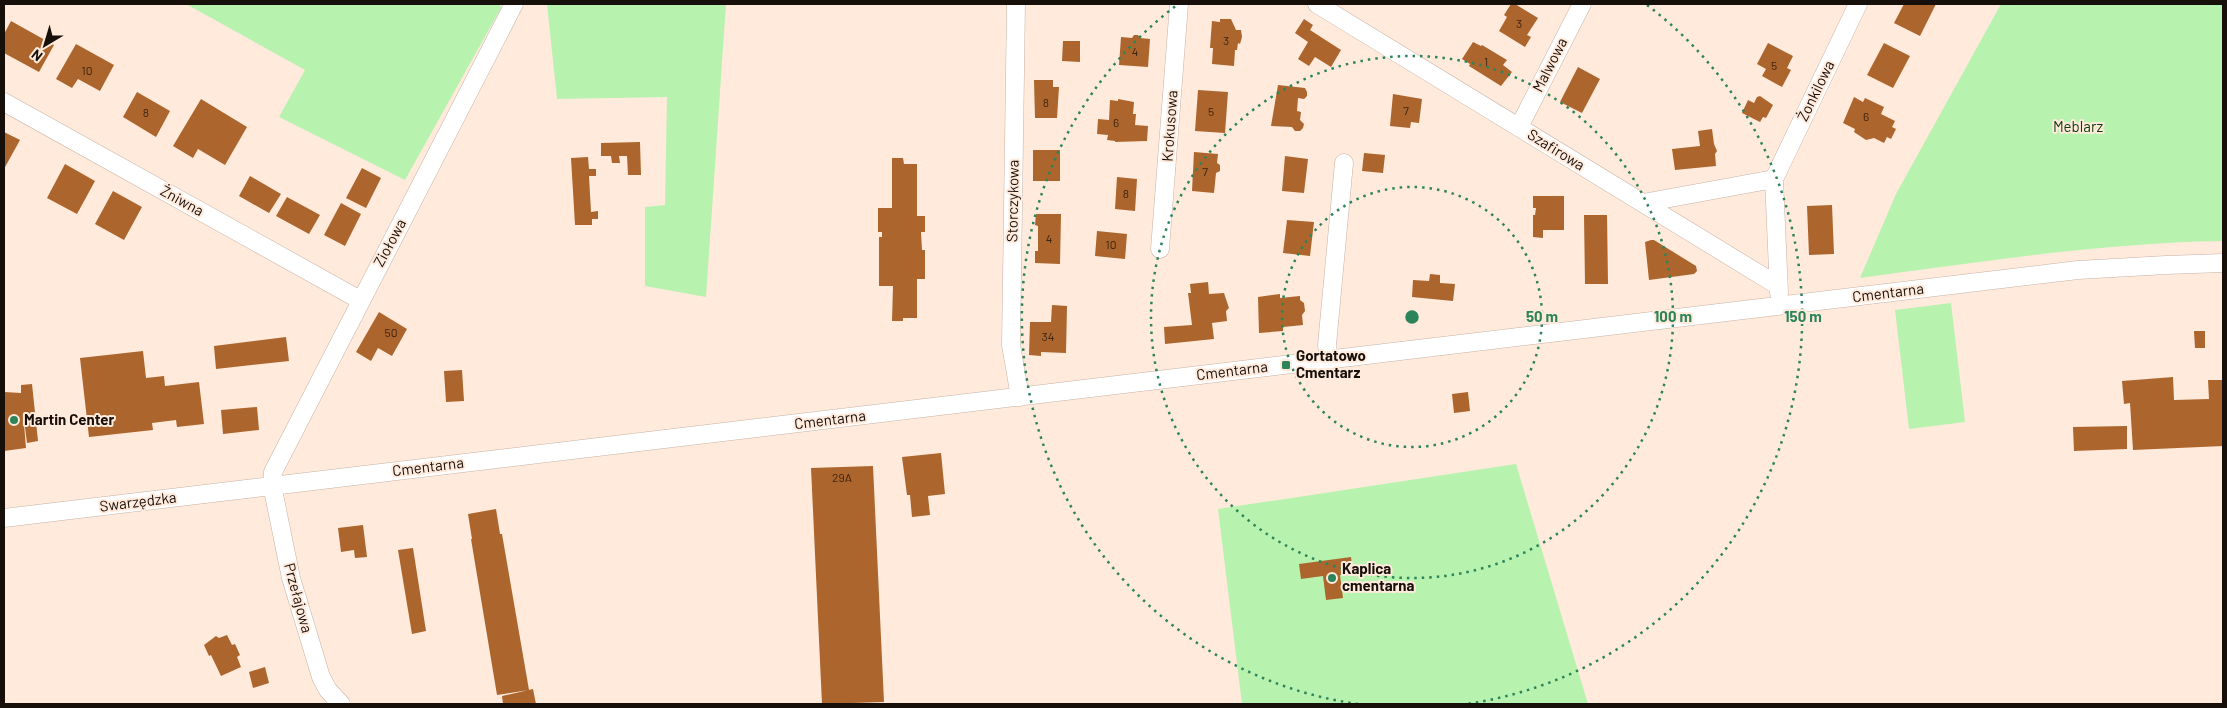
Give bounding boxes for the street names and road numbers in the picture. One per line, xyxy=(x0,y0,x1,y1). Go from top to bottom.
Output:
street label: Malwowa xyxy=(1528,34,1570,95)
street label: Żonkilowa xyxy=(1793,57,1838,124)
street label: Krokusowa xyxy=(1158,90,1180,162)
street label: Szafirowa xyxy=(1525,125,1588,174)
street label: Storczykowa xyxy=(1002,160,1022,242)
street label: Żniwna xyxy=(158,181,207,219)
street label: Ziołowa xyxy=(369,216,409,270)
street label: Cmentarna xyxy=(1851,279,1925,305)
street label: Cmentarna xyxy=(1195,357,1269,383)
street label: Cmentarna xyxy=(793,406,867,432)
street label: Cmentarna xyxy=(391,453,465,479)
street label: Swarzędzka xyxy=(98,487,177,515)
street label: Przełajowa xyxy=(281,561,317,635)

